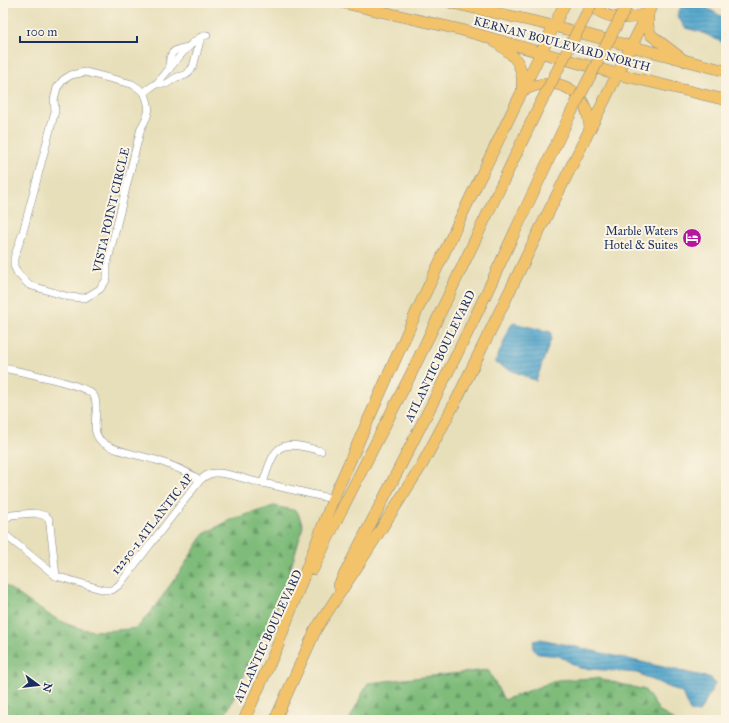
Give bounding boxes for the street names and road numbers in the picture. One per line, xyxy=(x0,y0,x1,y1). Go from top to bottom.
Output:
street label: KERNAN BOULEVARD NORTH xyxy=(472,14,652,74)
street label: VISTA POINT CIRCLE xyxy=(90,146,132,275)
street label: ATLANTIC BOULEVARD xyxy=(402,288,478,425)
street label: 12250-1 ATLANTIC AP xyxy=(108,471,196,577)
street label: ATLANTIC BOULEVARD xyxy=(231,567,305,705)

